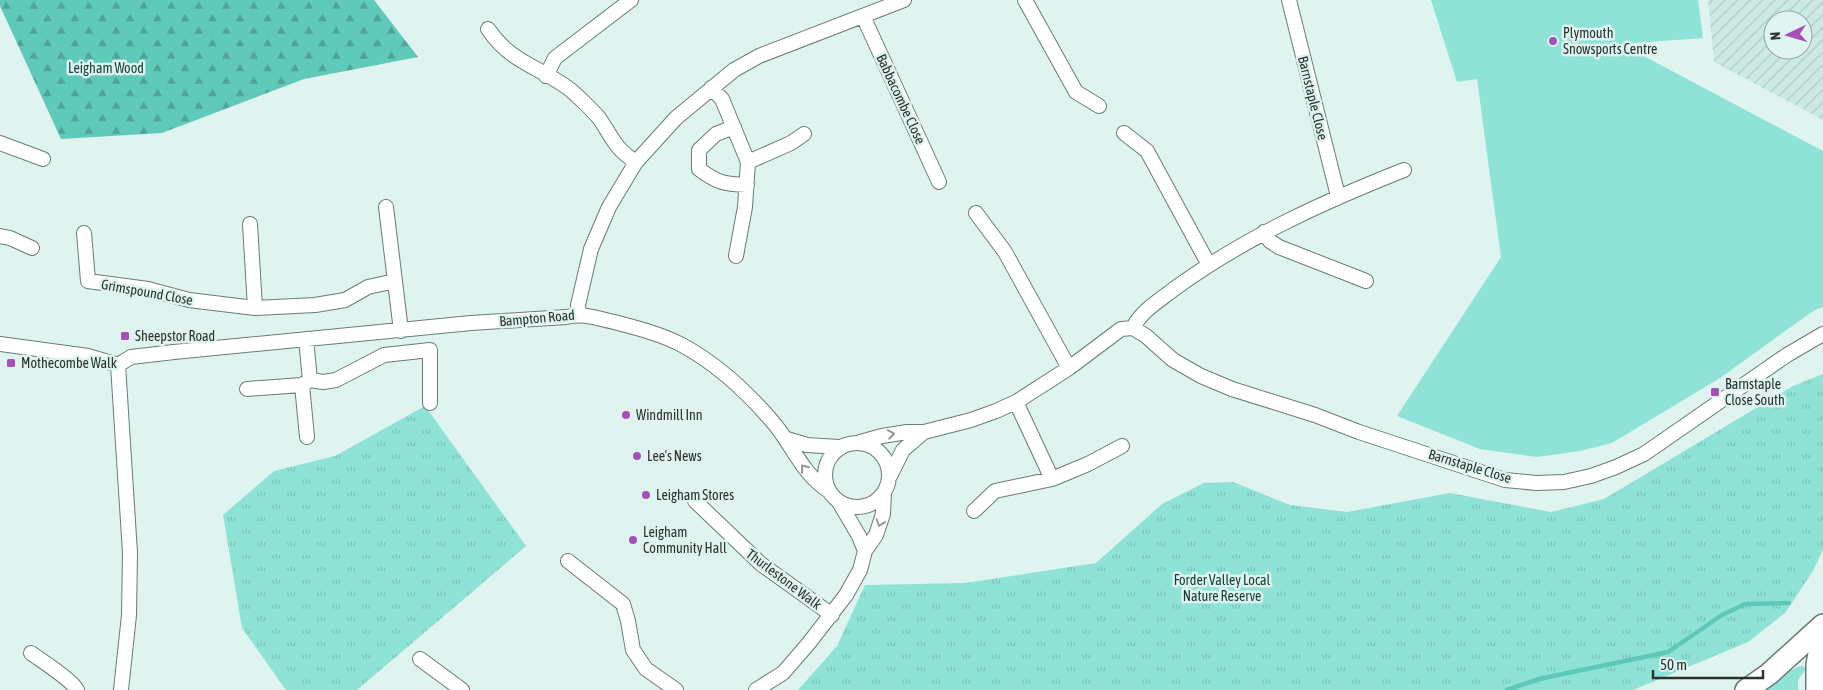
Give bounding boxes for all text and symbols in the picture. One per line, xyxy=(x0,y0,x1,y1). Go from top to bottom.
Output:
north arrow xyxy=(1763,10,1813,60)
place label: Plymouth Snowsports Centre xyxy=(1563,25,1657,57)
text: N xyxy=(1767,31,1783,41)
marker: Plymouth Snowsports Centre xyxy=(1547,35,1559,47)
street label: Babbacombe Close xyxy=(873,51,929,147)
street label: Barnstaple Close xyxy=(1295,54,1331,142)
park label: Leigham Wood xyxy=(68,60,144,76)
street label: Grimspound Close xyxy=(100,276,194,308)
street label: Bampton Road xyxy=(499,307,575,329)
place label: Sheepstor Road xyxy=(135,328,215,344)
marker: Sheepstor Road xyxy=(119,330,131,342)
place label: Mothecombe Walk xyxy=(21,355,117,371)
marker: Mothecombe Walk xyxy=(5,357,17,369)
place label: Barnstaple Close South xyxy=(1725,376,1785,408)
marker: Barnstaple Close South xyxy=(1709,386,1721,398)
place label: Windmill Inn xyxy=(636,407,703,423)
marker: Windmill Inn xyxy=(620,409,632,421)
one-way arrow xyxy=(888,429,896,440)
street label: Barnstaple Close xyxy=(1427,446,1513,486)
place label: Lee's News xyxy=(647,448,702,464)
marker: Lee's News xyxy=(631,450,643,462)
one-way arrow xyxy=(802,465,810,474)
place label: Leigham Stores xyxy=(656,487,734,503)
marker: Leigham Stores xyxy=(640,489,652,501)
one-way arrow xyxy=(876,519,886,527)
place label: Leigham Community Hall xyxy=(643,524,727,556)
marker: Leigham Community Hall xyxy=(627,534,639,546)
street label: Thurlestone Walk xyxy=(743,546,825,612)
park label: Forder Valley Local Nature Reserve xyxy=(1174,572,1271,604)
scale bar xyxy=(1653,648,1763,680)
text: 50 m xyxy=(1660,656,1687,673)

